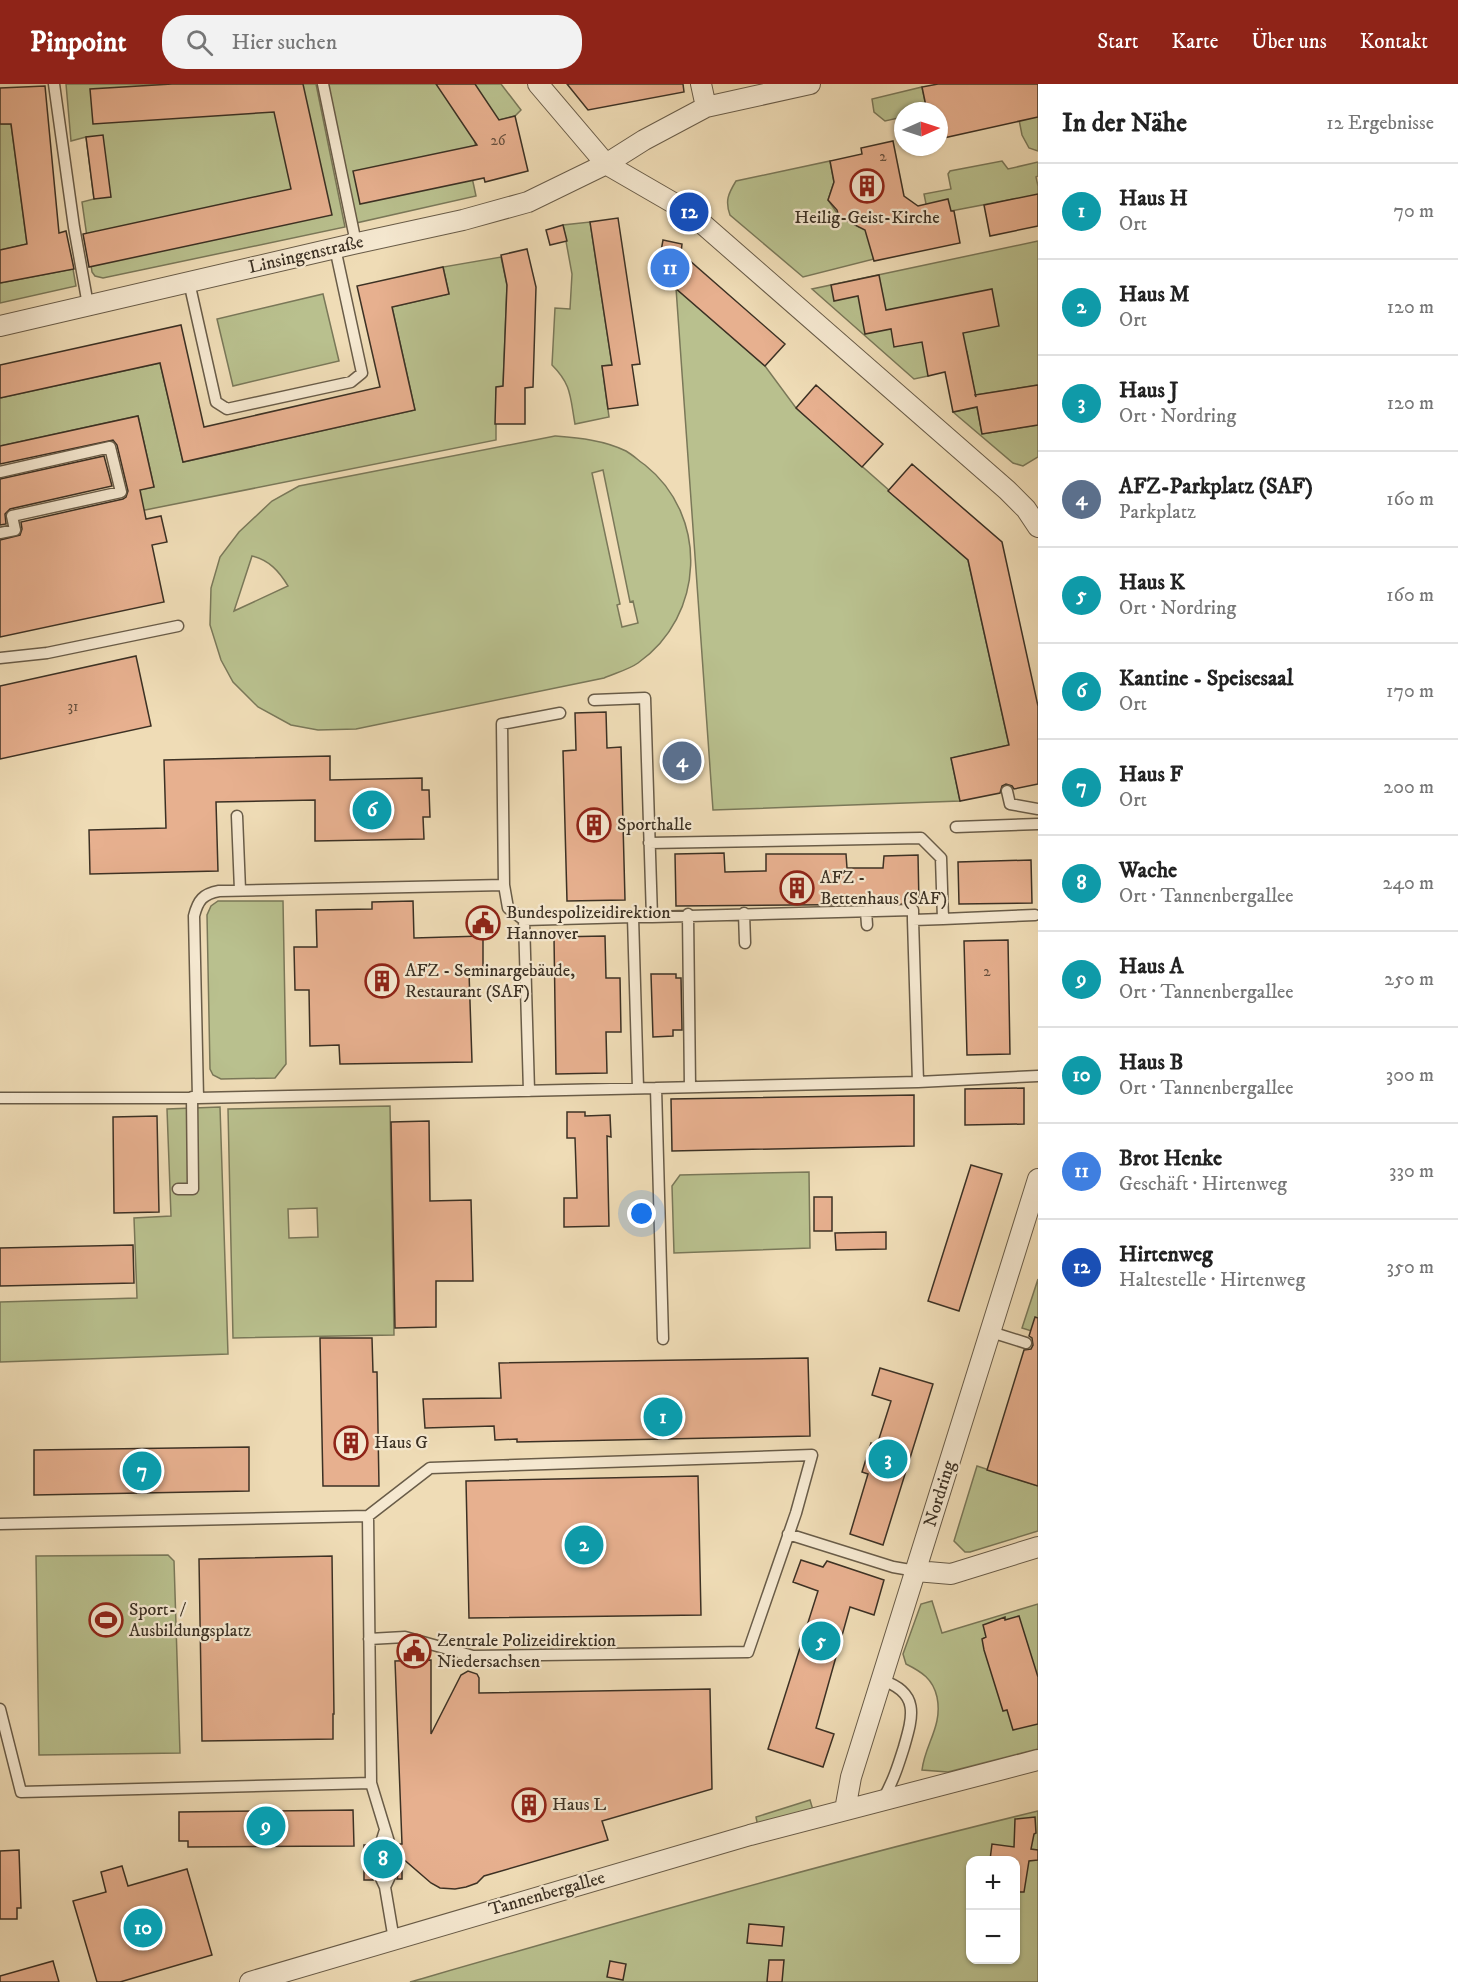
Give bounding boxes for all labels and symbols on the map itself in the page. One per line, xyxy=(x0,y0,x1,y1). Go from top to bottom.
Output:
north arrow xyxy=(894,102,948,156)
house number: 26 xyxy=(490,131,507,150)
house number: 2 xyxy=(879,147,887,166)
building icon: Heilig-Geist-Kirche xyxy=(849,168,885,204)
pin: 12 xyxy=(670,190,708,234)
place label: Heilig-Geist-Kirche xyxy=(794,207,940,229)
street label: Linsingenstraße xyxy=(246,231,366,279)
pin: 11 xyxy=(650,246,690,291)
house number: 31 xyxy=(67,697,79,716)
pin: 4 xyxy=(662,738,702,784)
pin: 6 xyxy=(352,788,392,832)
building icon: Sporthalle xyxy=(576,807,612,843)
place label: Sporthalle xyxy=(617,814,692,836)
place label: AFZ - Bettenhaus (SAF) xyxy=(820,867,947,910)
building icon: AFZ - Bettenhaus (SAF) xyxy=(779,870,815,906)
place label: Bundespolizeidirektion Hannover xyxy=(506,902,671,945)
public building icon: Bundespolizeidirektion Hannover xyxy=(465,905,501,941)
place label: AFZ - Seminargebäude, Restaurant (SAF) xyxy=(405,960,575,1003)
house number: 2 xyxy=(983,962,991,981)
building icon: AFZ - Seminargebäude, Restaurant (SAF) xyxy=(364,963,400,999)
your location xyxy=(627,1199,656,1228)
pin: 1 xyxy=(644,1394,682,1440)
building icon: Haus G xyxy=(333,1425,369,1461)
place label: Haus G xyxy=(374,1432,428,1454)
pin: 3 xyxy=(868,1436,908,1482)
pin: 7 xyxy=(122,1448,162,1494)
street label: Nordring xyxy=(920,1458,961,1530)
pin: 2 xyxy=(564,1522,604,1568)
place label: Sport- / Ausbildungsplatz xyxy=(129,1599,251,1642)
sports icon: Sport- / Ausbildungsplatz xyxy=(88,1602,124,1638)
pin: 5 xyxy=(802,1618,840,1664)
place label: Zentrale Polizeidirektion Niedersachsen xyxy=(437,1630,617,1673)
public building icon: Zentrale Polizeidirektion Niedersachsen xyxy=(396,1633,432,1669)
building icon: Haus L xyxy=(511,1787,547,1823)
place label: Haus L xyxy=(552,1794,606,1816)
pin: 9 xyxy=(246,1804,286,1848)
pin: 8 xyxy=(364,1836,403,1882)
street label: Tannenbergallee xyxy=(486,1867,608,1921)
pin: 10 xyxy=(124,1906,162,1950)

